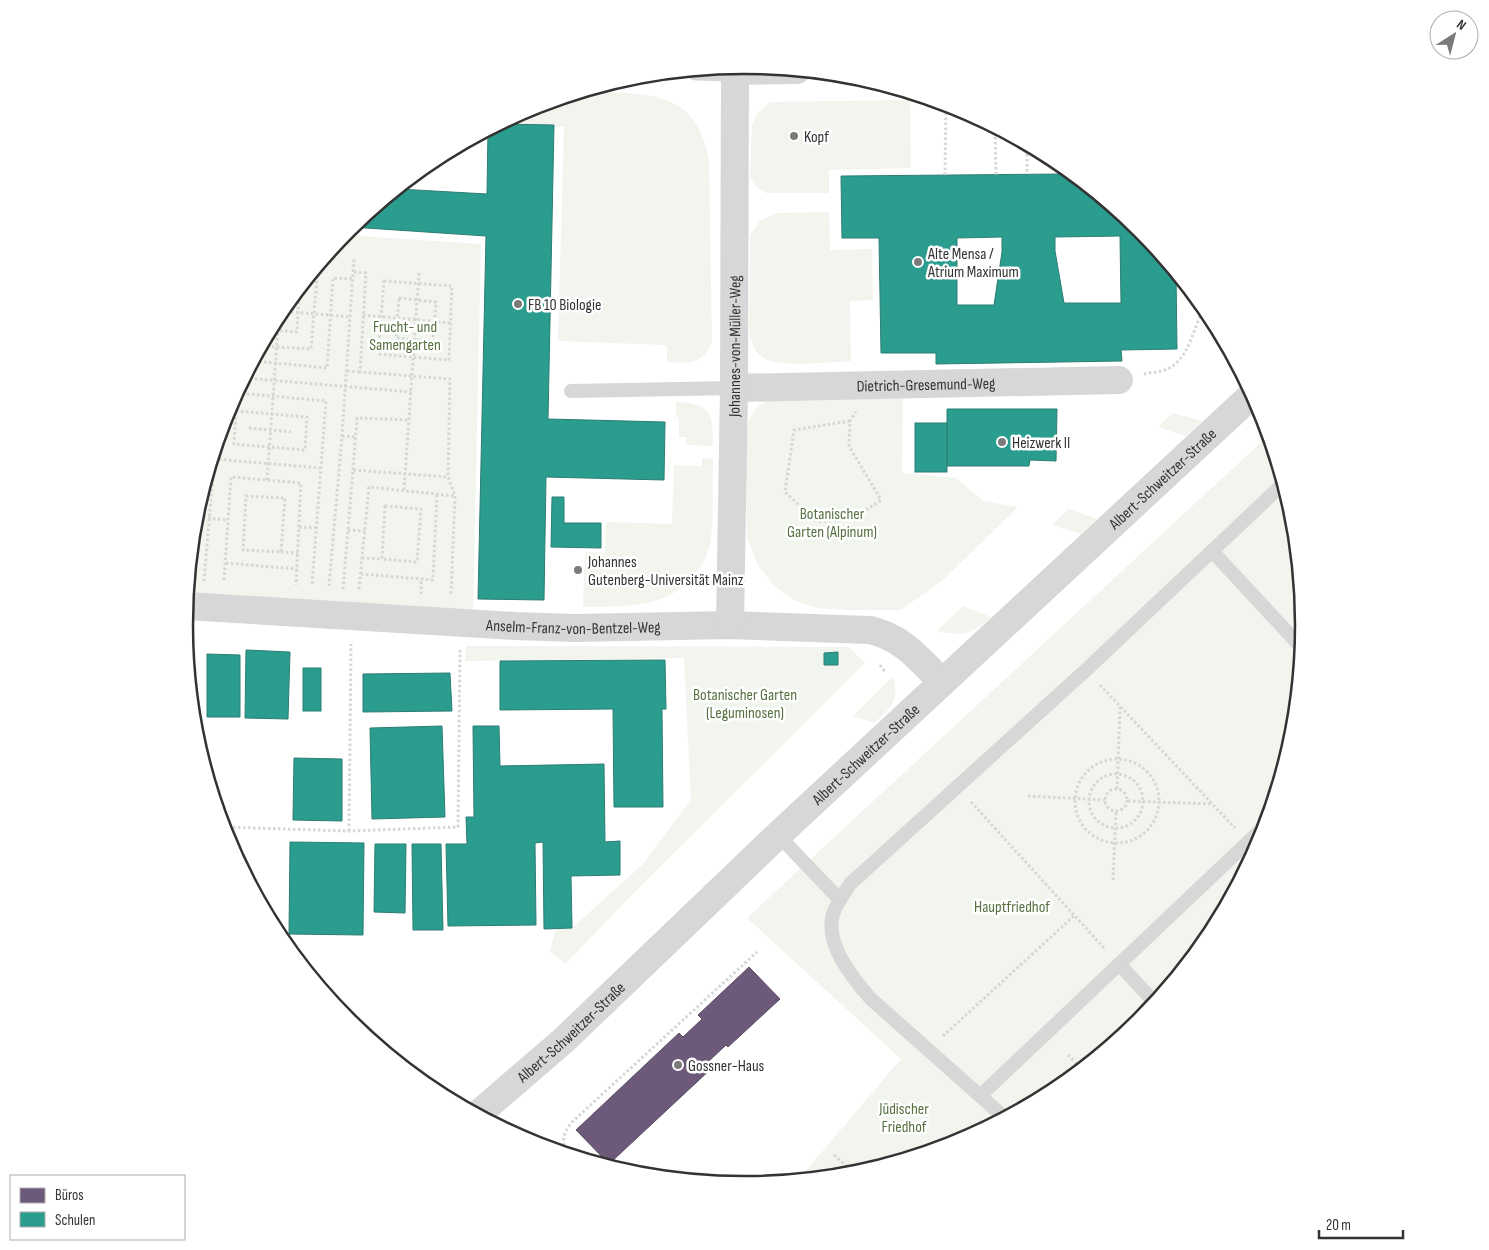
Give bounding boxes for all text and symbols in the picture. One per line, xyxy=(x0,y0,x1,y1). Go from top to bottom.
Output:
north arrow xyxy=(1429,10,1479,60)
text: N xyxy=(1453,16,1469,34)
place label: Kopf xyxy=(804,128,829,147)
marker: Kopf xyxy=(788,130,800,142)
place label: Alte Mensa / Atrium Maximum xyxy=(927,245,1019,282)
marker: Alte Mensa / Atrium Maximum xyxy=(912,256,924,268)
street label: Johannes-von-Müller-Weg xyxy=(725,275,745,418)
place label: FB 10 Biologie xyxy=(528,296,601,315)
marker: FB 10 Biologie xyxy=(512,298,524,310)
park label: Frucht- und Samengarten xyxy=(369,318,441,355)
street label: Dietrich-Gresemund-Weg xyxy=(856,375,996,396)
street label: Albert-Schweitzer-Straße xyxy=(1105,425,1221,535)
place label: Heizwerk II xyxy=(1012,434,1070,453)
marker: Heizwerk II xyxy=(996,436,1008,448)
park label: Botanischer Garten (Alpinum) xyxy=(787,505,877,542)
place label: Johannes Gutenberg-Universität Mainz xyxy=(587,553,744,590)
marker: Johannes Gutenberg-Universität Mainz xyxy=(572,564,584,576)
street label: Anselm-Franz-von-Bentzel-Weg xyxy=(484,616,661,639)
park label: Botanischer Garten (Leguminosen) xyxy=(693,686,797,723)
street label: Albert-Schweitzer-Straße xyxy=(808,701,924,810)
park label: Hauptfriedhof xyxy=(974,898,1050,917)
street label: Albert-Schweitzer-Straße xyxy=(513,979,630,1088)
place label: Gossner-Haus xyxy=(688,1057,765,1076)
marker: Gossner-Haus xyxy=(672,1059,684,1071)
park label: Jüdischer Friedhof xyxy=(878,1100,929,1137)
legend xyxy=(10,1175,185,1240)
text: Büros xyxy=(55,1186,84,1205)
scale bar xyxy=(1319,1208,1403,1240)
text: Schulen xyxy=(55,1211,95,1230)
text: 20 m xyxy=(1326,1216,1351,1235)

